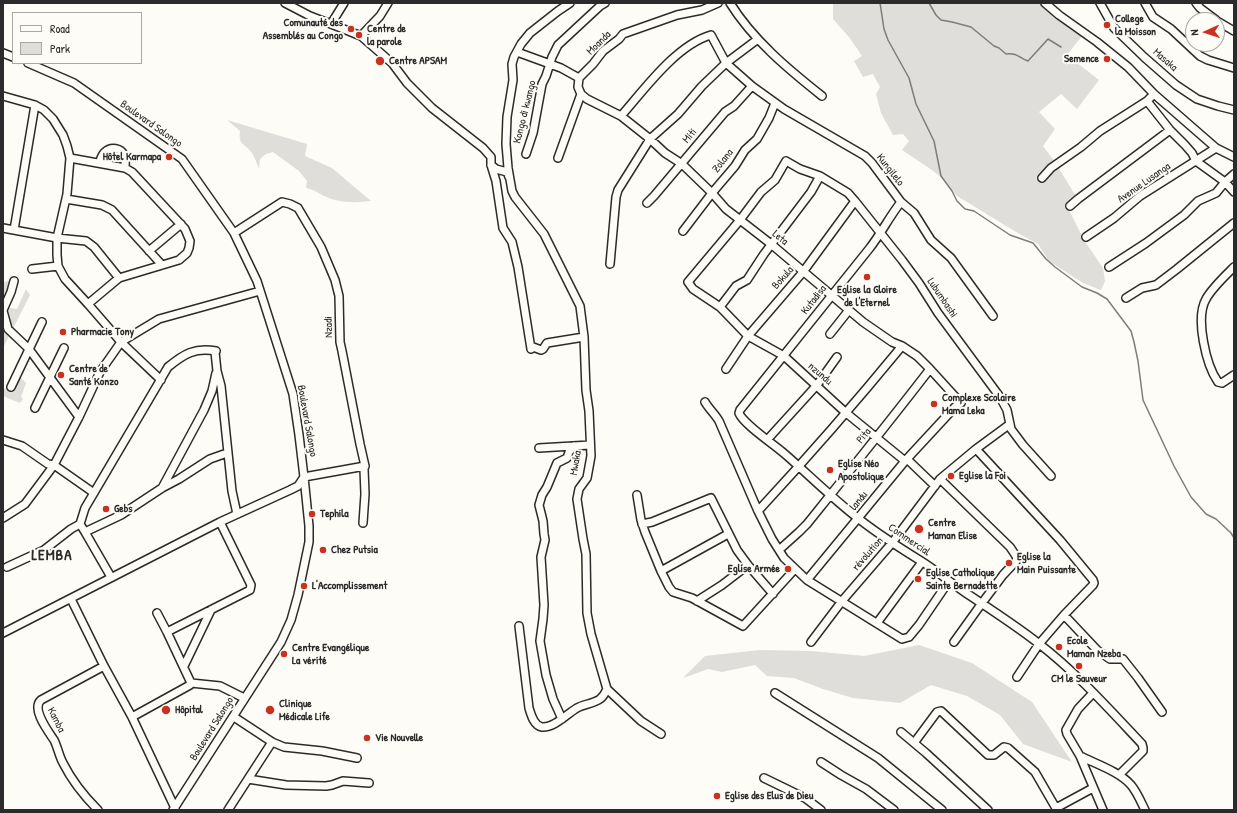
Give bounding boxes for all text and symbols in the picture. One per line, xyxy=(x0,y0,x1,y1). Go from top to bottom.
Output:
legend xyxy=(12,12,142,64)
place label: College la Moisson xyxy=(1115,12,1156,38)
north arrow xyxy=(1185,12,1225,52)
place label: Comunauté des Assemblés au Congo xyxy=(263,16,343,42)
text: Road xyxy=(50,20,70,37)
marker: College la Moisson xyxy=(1102,20,1112,30)
place label: Centre de la parole xyxy=(367,22,406,48)
marker: Comunauté des Assemblés au Congo xyxy=(346,24,356,34)
street label: Moanda xyxy=(584,28,614,58)
text: N xyxy=(1187,29,1201,36)
marker: Centre de la parole xyxy=(354,30,364,40)
text: Park xyxy=(50,40,70,57)
street label: Masaka xyxy=(1150,46,1180,74)
place label: Semence xyxy=(1064,52,1099,66)
place label: Centre APSAM xyxy=(389,54,447,68)
marker: Semence xyxy=(1102,54,1112,64)
marker: Centre APSAM xyxy=(374,55,386,67)
street label: Kongo di kwango xyxy=(511,79,539,145)
street label: Boulevard Salongo xyxy=(118,98,184,150)
street label: Miti xyxy=(680,126,700,146)
street label: Zolana xyxy=(710,146,736,176)
place label: Hôtel Karmapa xyxy=(103,150,161,164)
street label: Kungilelo xyxy=(873,151,907,189)
marker: Hôtel Karmapa xyxy=(164,152,174,162)
street label: Avenue Lusanga xyxy=(1115,160,1173,206)
street label: Leta xyxy=(769,228,791,248)
street label: Bokula xyxy=(769,264,797,292)
marker: Eglise la Gloire de l'Eternel xyxy=(862,272,872,282)
street label: Lubumbashi xyxy=(924,276,960,320)
street label: Kutadisa xyxy=(798,283,830,317)
place label: Eglise la Gloire de l'Eternel xyxy=(837,283,897,309)
street label: Nzadi xyxy=(322,316,336,338)
place label: Pharmacie Tony xyxy=(71,325,134,339)
marker: Pharmacie Tony xyxy=(58,327,68,337)
street label: nzundu xyxy=(805,360,835,388)
place label: Centre de Santé Konzo xyxy=(69,362,118,388)
marker: Centre de Santé Konzo xyxy=(56,370,66,380)
street label: Boulevard Salongo xyxy=(294,384,320,458)
place label: Complexe Scolaire Mama Leka xyxy=(942,391,1016,417)
marker: Complexe Scolaire Mama Leka xyxy=(929,399,939,409)
street label: Pita xyxy=(854,426,874,446)
street label: Mwaka xyxy=(567,450,585,476)
place label: Eglise Néo Apostolique xyxy=(838,457,884,483)
marker: Eglise Néo Apostolique xyxy=(825,465,835,475)
place label: Eglise la Foi xyxy=(959,469,1006,483)
marker: Eglise la Foi xyxy=(946,471,956,481)
street label: landu xyxy=(847,489,871,513)
place label: Gebs xyxy=(114,502,132,516)
marker: Gebs xyxy=(101,504,111,514)
place label: Tephila xyxy=(320,507,349,521)
marker: Tephila xyxy=(307,509,317,519)
place label: Centre Maman Elise xyxy=(928,516,977,542)
street label: Commercial xyxy=(885,521,933,559)
marker: Centre Maman Elise xyxy=(913,523,925,535)
street label: révolution xyxy=(850,534,886,574)
place label: Chez Putsia xyxy=(331,543,378,557)
marker: Chez Putsia xyxy=(318,545,328,555)
district label: LEMBA xyxy=(31,547,73,565)
place label: Eglise la Main Puissante xyxy=(1017,550,1076,576)
marker: Eglise la Main Puissante xyxy=(1004,558,1014,568)
place label: Eglise Armée xyxy=(728,562,780,576)
marker: Eglise Armée xyxy=(783,564,793,574)
place label: Eglise Catholique Sainte Bernadette xyxy=(926,566,998,592)
marker: Eglise Catholique Sainte Bernadette xyxy=(913,574,923,584)
place label: L'Accomplissement xyxy=(312,579,387,593)
marker: L'Accomplissement xyxy=(299,581,309,591)
place label: Ecole Maman Nzeba xyxy=(1067,634,1121,660)
place label: Centre Evangélique La vérité xyxy=(292,641,369,667)
marker: Ecole Maman Nzeba xyxy=(1054,642,1064,652)
marker: Centre Evangélique La vérité xyxy=(279,649,289,659)
marker: CM le Sauveur xyxy=(1074,661,1084,671)
place label: CM le Sauveur xyxy=(1051,672,1107,686)
street label: Boulevard Salongo xyxy=(187,695,237,763)
place label: Clinique Médicale Life xyxy=(279,697,330,723)
place label: Hôpital xyxy=(175,703,203,717)
marker: Hôpital xyxy=(160,704,172,716)
marker: Clinique Médicale Life xyxy=(264,704,276,716)
street label: Kamba xyxy=(44,705,68,735)
place label: Vie Nouvelle xyxy=(375,731,423,745)
marker: Vie Nouvelle xyxy=(362,733,372,743)
place label: Eglise des Elus de Dieu xyxy=(725,789,813,803)
marker: Eglise des Elus de Dieu xyxy=(712,791,722,801)

